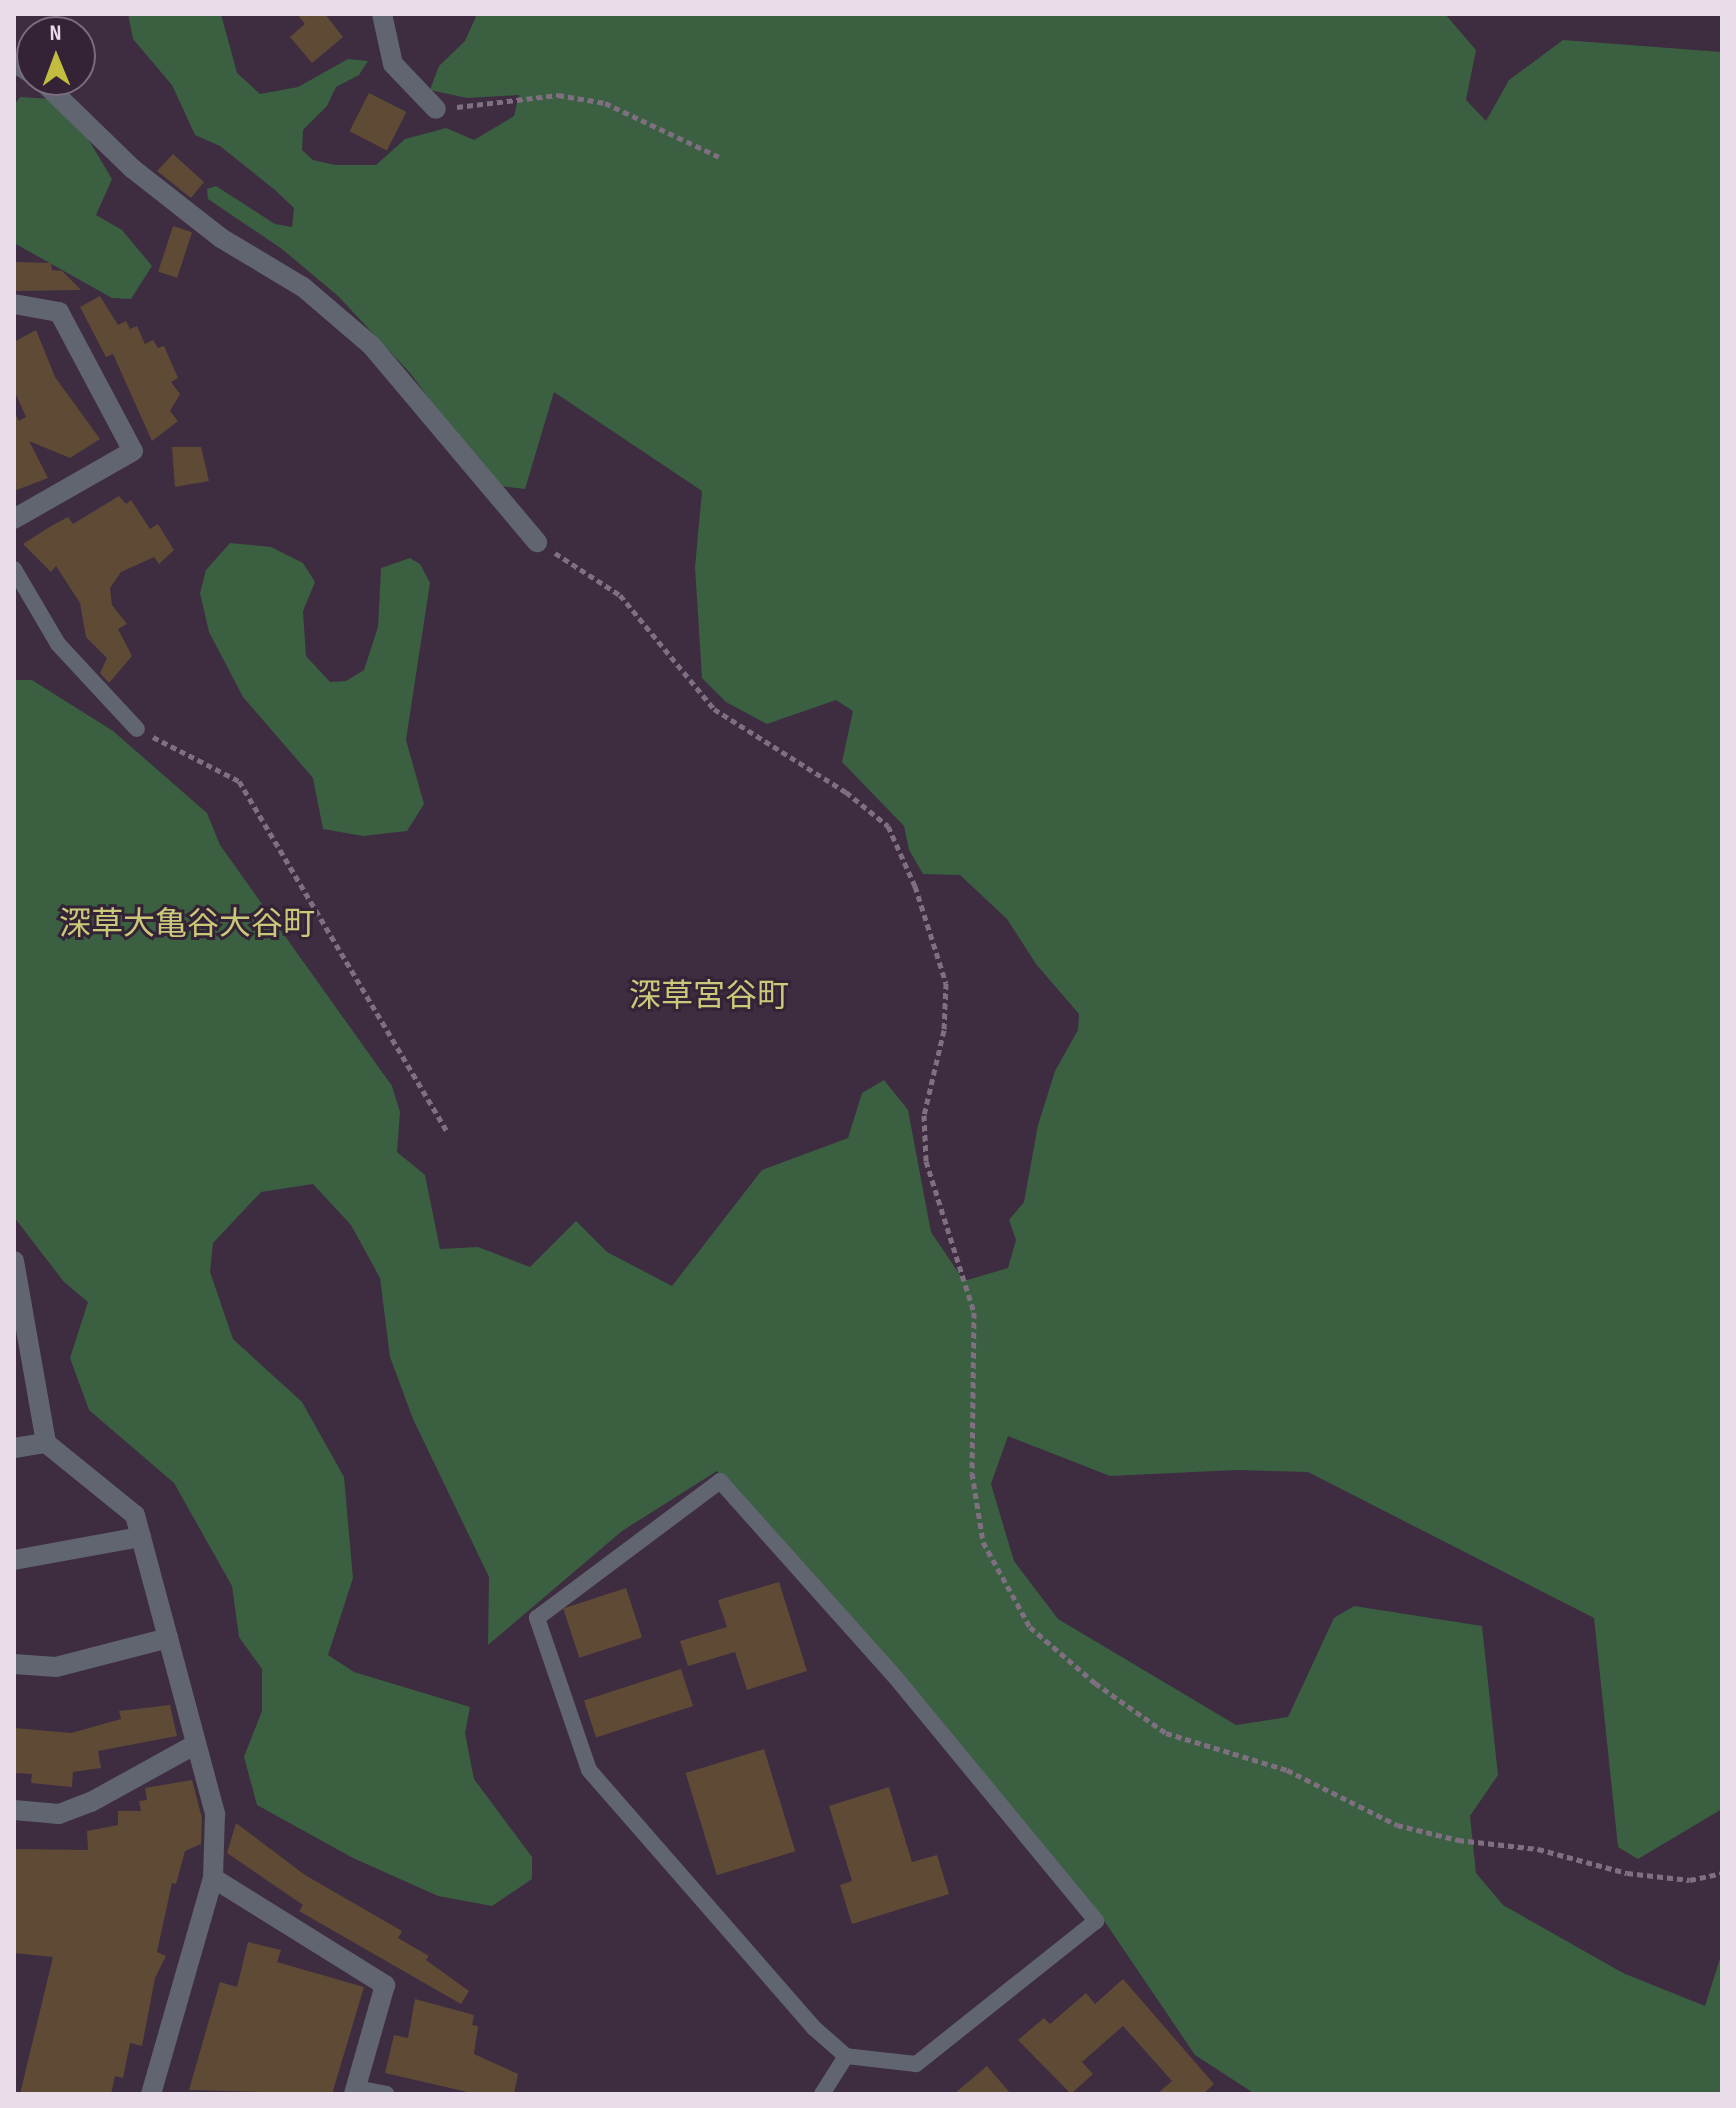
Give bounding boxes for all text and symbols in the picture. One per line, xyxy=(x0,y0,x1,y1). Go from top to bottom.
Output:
north arrow xyxy=(16,16,96,96)
text: N xyxy=(49,20,62,47)
district label: 深草大亀谷大谷町 xyxy=(59,906,315,944)
district label: 深草宮谷町 xyxy=(629,978,789,1016)

